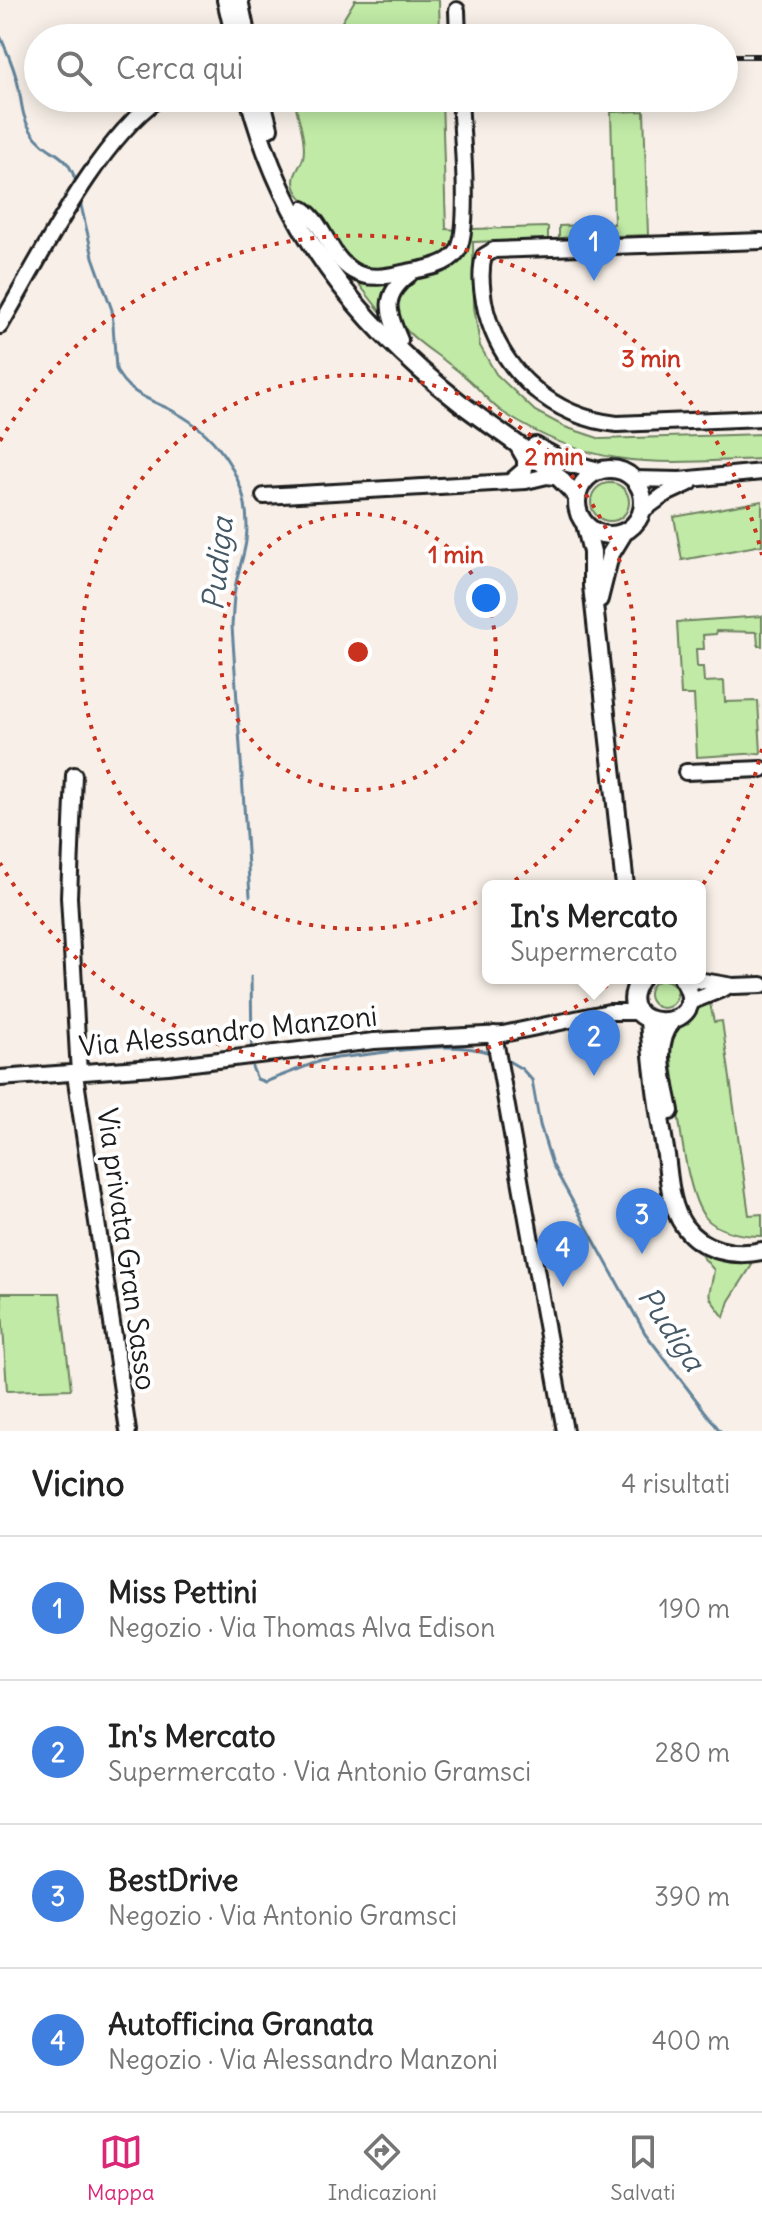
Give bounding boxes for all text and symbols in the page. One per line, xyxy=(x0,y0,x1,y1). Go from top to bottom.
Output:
search box xyxy=(24,24,738,112)
icon: search xyxy=(52,46,96,90)
text: Cerca qui xyxy=(116,49,243,87)
pin: 1 xyxy=(568,215,620,281)
text: 3 min xyxy=(621,343,681,373)
text: 2 min xyxy=(524,441,584,471)
water label: Pudiga xyxy=(193,513,241,612)
text: 1 min xyxy=(428,539,484,569)
your location xyxy=(466,578,506,618)
centre of rings xyxy=(344,638,372,666)
popup xyxy=(482,880,706,984)
text: In's Mercato xyxy=(510,897,678,935)
text: Supermercato xyxy=(510,935,678,968)
street label: Via Alessandro Manzoni xyxy=(77,997,379,1065)
pin: 2 xyxy=(568,1010,620,1076)
street label: Via privata Gran Sasso xyxy=(89,1106,165,1392)
pin: 3 xyxy=(616,1188,668,1254)
pin: 4 xyxy=(537,1221,589,1287)
water label: Pudiga xyxy=(630,1279,715,1379)
text: Vicino xyxy=(32,1462,125,1505)
text: 4 risultati xyxy=(621,1467,730,1500)
text: Miss Pettini xyxy=(108,1573,257,1611)
text: 1 xyxy=(53,1592,63,1625)
text: 190 m xyxy=(659,1592,730,1625)
text: Negozio · Via Thomas Alva Edison xyxy=(108,1611,495,1644)
text: In's Mercato xyxy=(108,1717,276,1755)
text: 2 xyxy=(51,1736,65,1769)
text: 280 m xyxy=(655,1736,730,1769)
text: Supermercato · Via Antonio Gramsci xyxy=(108,1755,531,1788)
text: BestDrive xyxy=(108,1861,239,1899)
text: 3 xyxy=(51,1880,65,1913)
text: 390 m xyxy=(654,1880,730,1913)
text: Negozio · Via Antonio Gramsci xyxy=(108,1899,457,1932)
text: Autofficina Granata xyxy=(108,2005,374,2043)
text: 4 xyxy=(50,2024,66,2057)
text: 400 m xyxy=(652,2024,730,2057)
text: Negozio · Via Alessandro Manzoni xyxy=(108,2043,498,2076)
tab: Mappa xyxy=(87,2130,155,2206)
tab: Indicazioni xyxy=(328,2130,437,2206)
tab: Salvati xyxy=(610,2130,675,2206)

